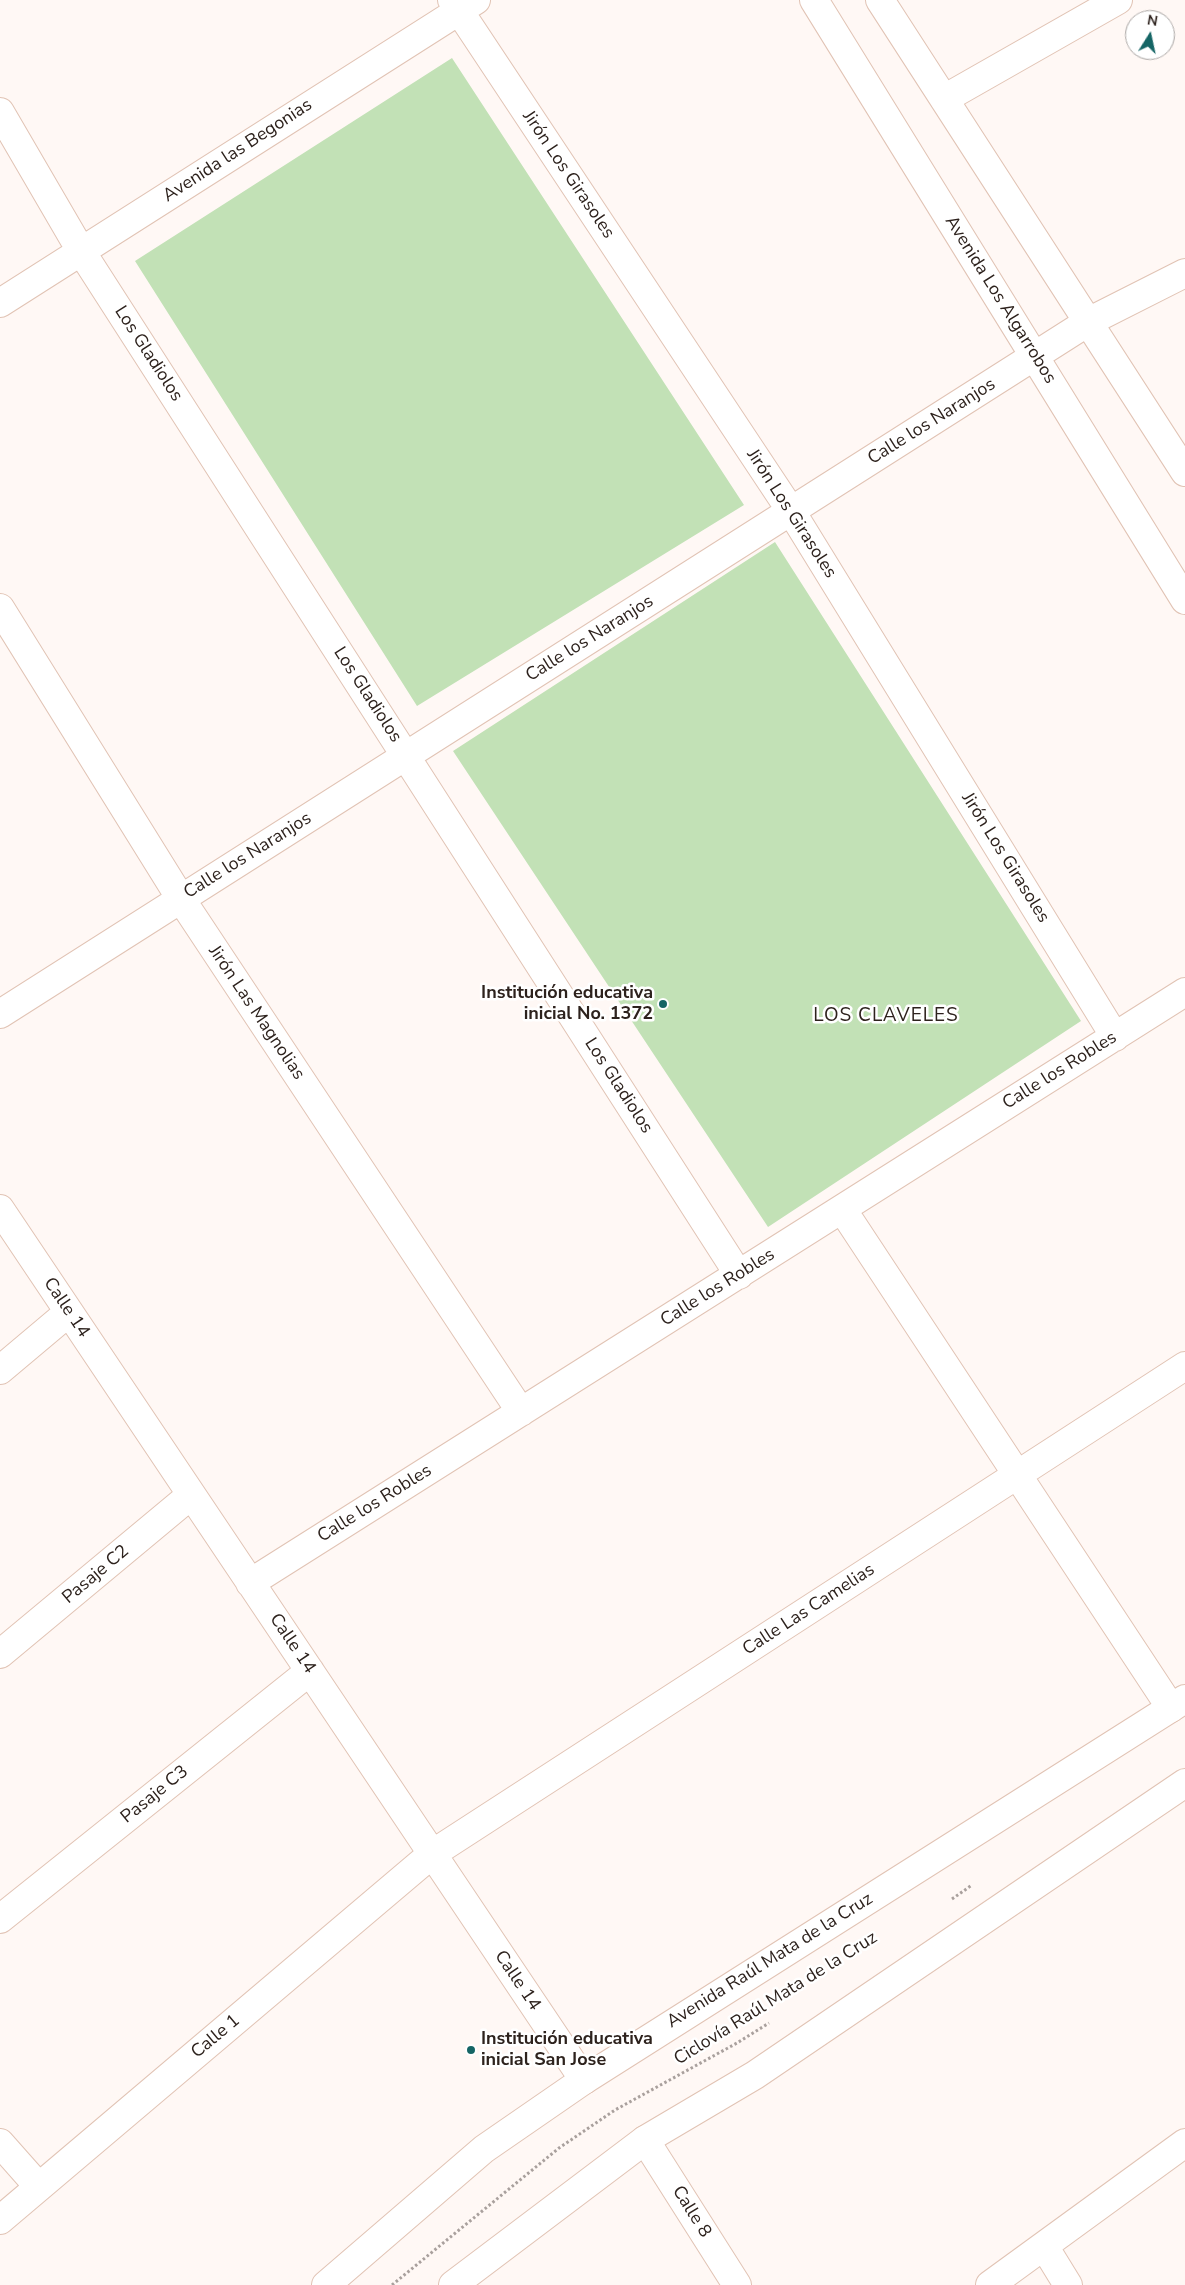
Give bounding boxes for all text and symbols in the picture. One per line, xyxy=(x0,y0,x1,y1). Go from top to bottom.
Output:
north arrow xyxy=(1125,10,1175,60)
text: N xyxy=(1146,10,1159,31)
street label: Avenida las Begonias xyxy=(159,95,317,207)
street label: Jirón Los Girasoles xyxy=(517,107,619,243)
street label: Avenida Los Algarrobos xyxy=(939,212,1061,388)
street label: Los Gladiolos xyxy=(109,302,187,406)
street label: Calle los Naranjos xyxy=(864,374,1000,470)
street label: Jirón Los Girasoles xyxy=(741,445,841,583)
street label: Calle los Naranjos xyxy=(522,591,658,687)
street label: Los Gladiolos xyxy=(328,643,406,747)
street label: Jirón Los Girasoles xyxy=(956,789,1054,927)
street label: Calle los Naranjos xyxy=(180,808,316,904)
street label: Jirón Las Magnolias xyxy=(203,942,309,1084)
place label: Institución educativa inicial No. 1372 xyxy=(481,983,653,1026)
marker: Institución educativa inicial No. 1372 xyxy=(657,998,669,1010)
district label: LOS CLAVELES xyxy=(812,1005,960,1027)
street label: Calle los Robles xyxy=(999,1027,1121,1115)
street label: Los Gladiolos xyxy=(579,1034,657,1138)
street label: Calle los Robles xyxy=(657,1244,779,1332)
street label: Calle 14 xyxy=(38,1274,94,1342)
street label: Calle los Robles xyxy=(314,1460,436,1548)
street label: Pasaje C2 xyxy=(58,1541,134,1609)
street label: Calle Las Camelias xyxy=(739,1559,879,1661)
street label: Calle 14 xyxy=(264,1610,320,1678)
street label: Pasaje C3 xyxy=(117,1761,193,1829)
street label: Avenida Raúl Mata de la Cruz xyxy=(663,1889,877,2033)
street label: Ciclovía Raúl Mata de la Cruz xyxy=(670,1927,882,2071)
street label: Calle 14 xyxy=(489,1947,545,2015)
street label: Calle 1 xyxy=(187,2010,245,2064)
place label: Institución educativa inicial San Jose xyxy=(481,2029,653,2072)
marker: Institución educativa inicial San Jose xyxy=(465,2044,477,2056)
street label: Calle 8 xyxy=(667,2182,715,2242)

